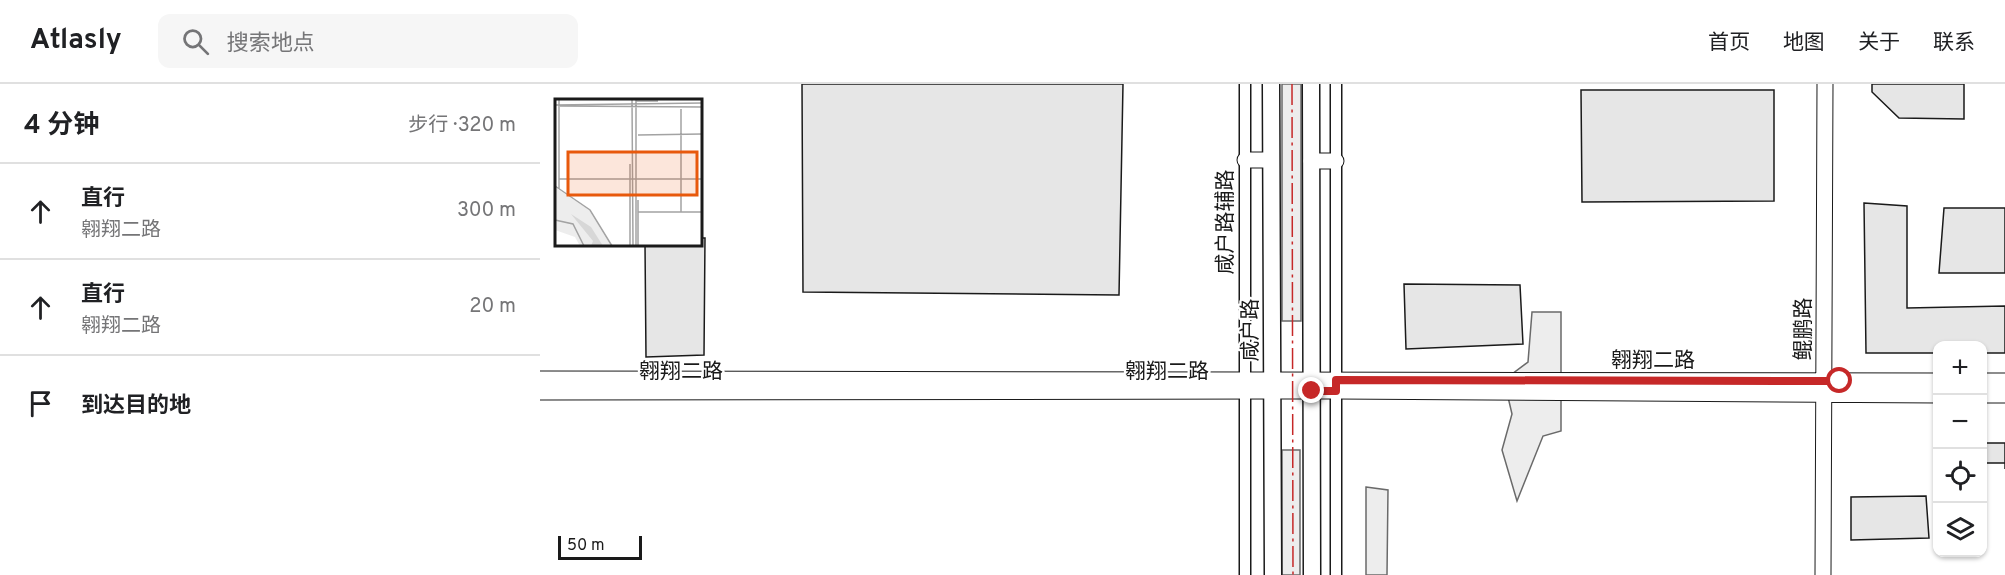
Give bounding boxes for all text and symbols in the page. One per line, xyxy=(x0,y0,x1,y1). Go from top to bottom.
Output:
search box xyxy=(158,14,578,68)
text: Atlasly xyxy=(30,23,122,59)
icon: search xyxy=(179,25,212,58)
text: 首页 xyxy=(1708,30,1750,57)
text: 地图 xyxy=(1783,30,1825,57)
text: 关于 xyxy=(1858,30,1900,57)
text: 联系 xyxy=(1933,30,1975,57)
text: 搜索地点 xyxy=(227,31,315,58)
inset map xyxy=(555,99,702,246)
text: 4 分钟 xyxy=(24,110,99,143)
text: 步行 · 320 m xyxy=(408,113,516,139)
street label: 咸户路辅路 xyxy=(1213,170,1240,275)
text: 直行 xyxy=(81,186,125,213)
icon: ahead xyxy=(24,195,57,228)
text: 300 m xyxy=(457,198,516,224)
text: 翱翔二路 xyxy=(81,218,161,244)
text: 直行 xyxy=(81,282,125,309)
icon: ahead xyxy=(24,291,57,324)
text: 20 m xyxy=(469,294,516,320)
street label: 鲲鹏路 xyxy=(1791,298,1818,361)
street label: 咸户路 xyxy=(1238,299,1265,362)
text: 翱翔二路 xyxy=(81,314,161,340)
map controls xyxy=(1933,341,1987,557)
button: + xyxy=(1933,341,1987,395)
street label: 翱翔二路 xyxy=(1611,348,1695,375)
street label: 翱翔二路 xyxy=(639,359,723,386)
street label: 翱翔二路 xyxy=(1125,359,1209,386)
route start xyxy=(1826,367,1852,393)
route end xyxy=(1298,377,1324,403)
icon: arrive xyxy=(24,387,57,420)
text: 到达目的地 xyxy=(81,393,191,420)
button: − xyxy=(1933,395,1987,449)
button: locate xyxy=(1933,449,1987,503)
button: layers xyxy=(1933,503,1987,557)
scale bar xyxy=(558,533,642,560)
text: 50 m xyxy=(567,536,605,556)

